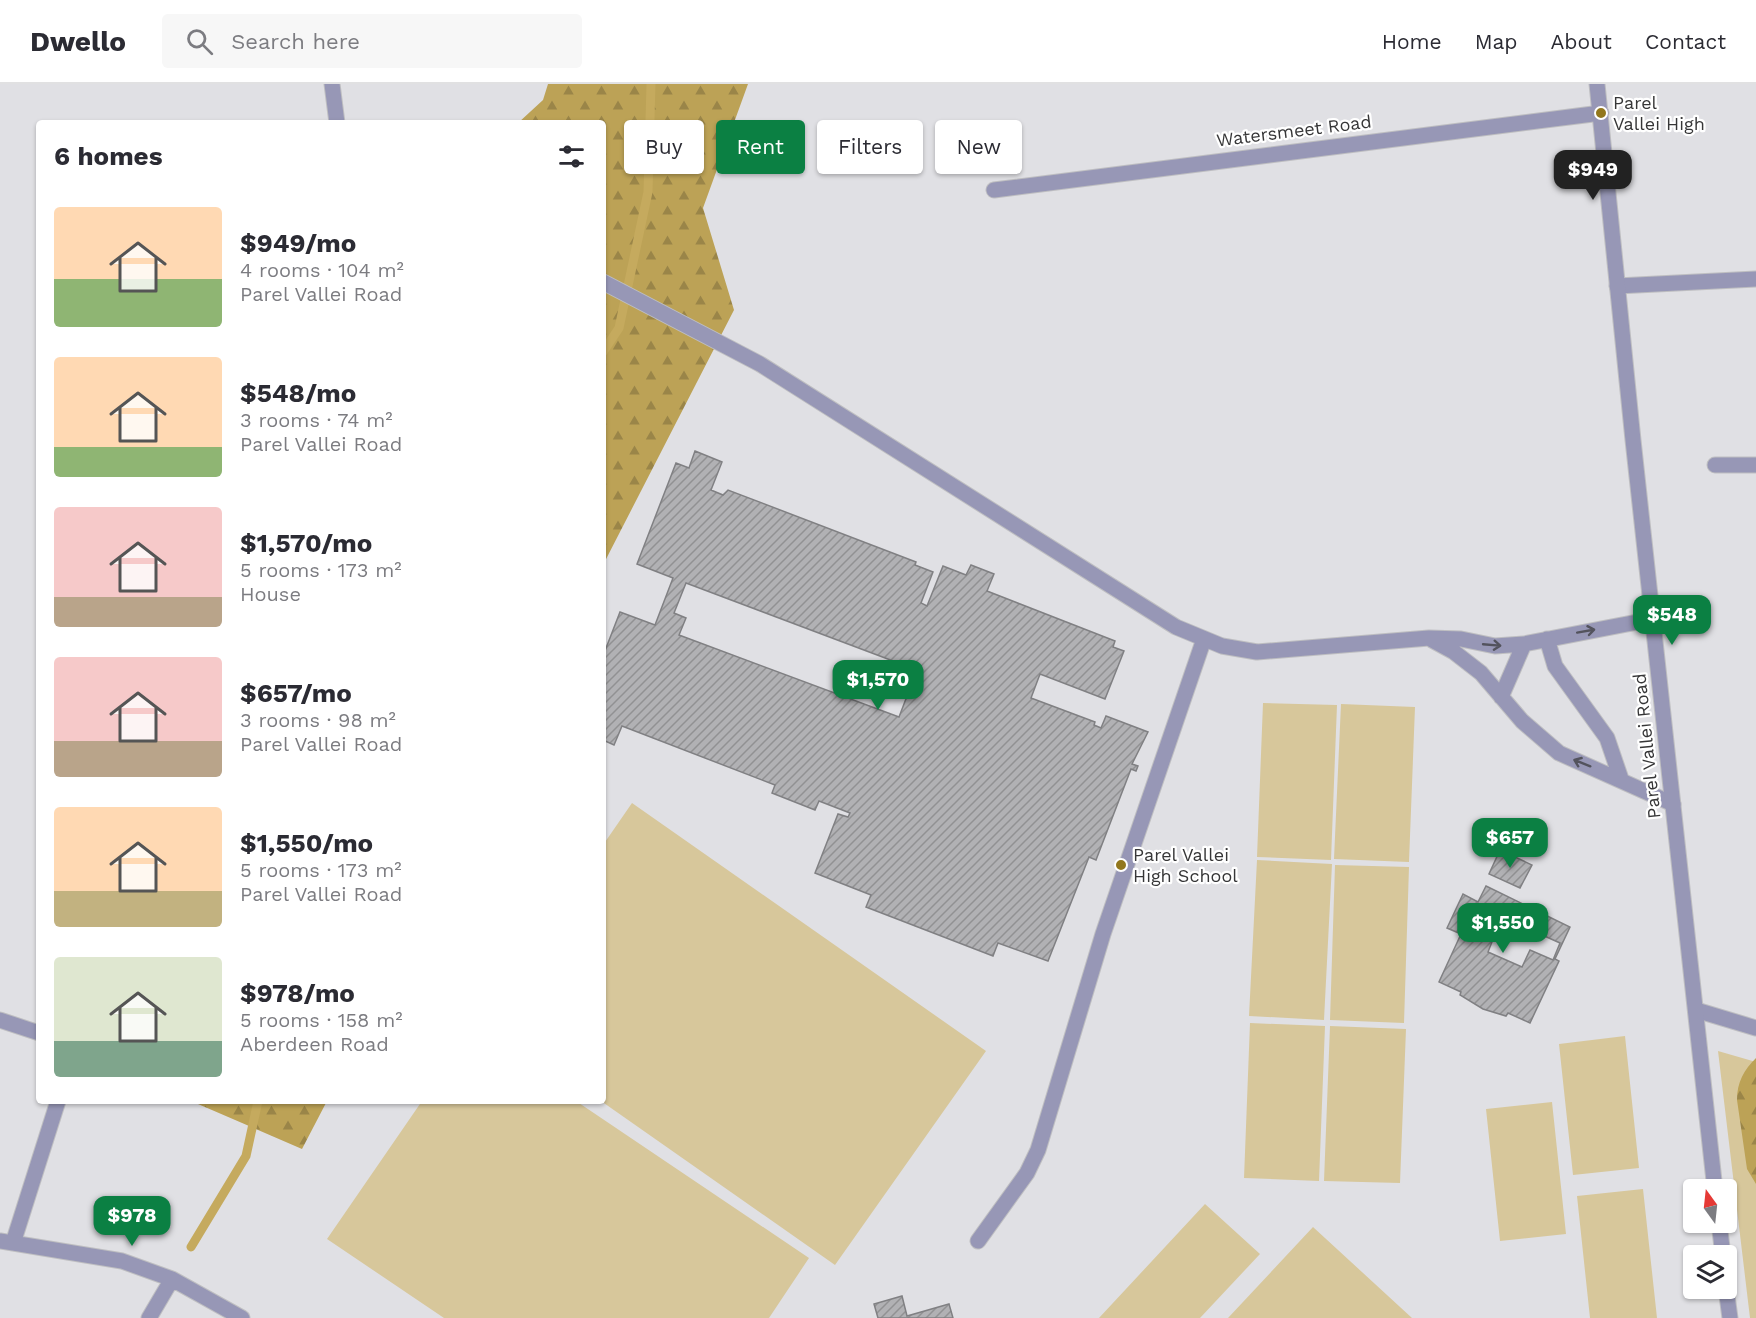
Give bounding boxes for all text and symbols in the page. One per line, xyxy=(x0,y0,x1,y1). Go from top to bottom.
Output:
search box xyxy=(162,14,582,68)
text: Dwello xyxy=(30,25,126,58)
icon: search xyxy=(183,25,216,58)
text: Search here xyxy=(231,29,360,54)
text: Home xyxy=(1382,29,1442,54)
text: Map xyxy=(1475,29,1518,54)
text: About xyxy=(1551,29,1612,54)
text: Contact xyxy=(1645,29,1726,54)
place label: Parel Vallei High xyxy=(1613,92,1705,134)
marker: Parel Vallei High xyxy=(1594,106,1608,120)
street label: Watersmeet Road xyxy=(1215,111,1373,150)
chip: Buy xyxy=(624,120,704,174)
chip: Rent xyxy=(716,120,805,174)
chip: Filters xyxy=(817,120,923,174)
chip: New xyxy=(935,120,1022,174)
icon: filters xyxy=(555,140,588,173)
text: 6 homes xyxy=(54,141,163,171)
pin: $949 xyxy=(1557,150,1629,201)
text: $949 xyxy=(1568,157,1618,181)
text: $949/mo xyxy=(240,228,356,258)
icon: home xyxy=(102,231,174,303)
text: 4 rooms · 104 m² xyxy=(240,258,404,282)
text: Parel Vallei Road xyxy=(240,282,402,306)
text: $548/mo xyxy=(240,378,356,408)
icon: home xyxy=(102,381,174,453)
text: 3 rooms · 74 m² xyxy=(240,408,393,432)
text: Parel Vallei Road xyxy=(240,432,402,456)
text: $1,570/mo xyxy=(240,528,372,558)
icon: home xyxy=(102,531,174,603)
text: 5 rooms · 173 m² xyxy=(240,558,402,582)
text: House xyxy=(240,582,301,606)
pin: $548 xyxy=(1636,595,1708,646)
text: $548 xyxy=(1647,602,1697,626)
one-way arrow xyxy=(1576,625,1595,636)
one-way arrow xyxy=(1482,640,1502,651)
pin: $1,570 xyxy=(829,660,927,711)
text: $1,570 xyxy=(847,667,909,691)
street label: Parel Vallei Road xyxy=(1628,672,1665,820)
text: $657/mo xyxy=(240,678,352,708)
icon: home xyxy=(102,681,174,753)
text: 3 rooms · 98 m² xyxy=(240,708,396,732)
text: Parel Vallei Road xyxy=(240,732,402,756)
one-way arrow xyxy=(1573,757,1591,768)
pin: $657 xyxy=(1474,818,1546,869)
text: $657 xyxy=(1486,825,1534,849)
text: $1,550/mo xyxy=(240,828,373,858)
icon: home xyxy=(102,831,174,903)
place label: Parel Vallei High School xyxy=(1133,844,1238,886)
text: 5 rooms · 173 m² xyxy=(240,858,402,882)
marker: Parel Vallei High School xyxy=(1114,858,1128,872)
text: Parel Vallei Road xyxy=(240,882,402,906)
pin: $1,550 xyxy=(1454,903,1552,954)
text: $1,550 xyxy=(1471,910,1535,934)
text: $978/mo xyxy=(240,978,355,1008)
icon: home xyxy=(102,981,174,1053)
text: 5 rooms · 158 m² xyxy=(240,1008,403,1032)
text: Aberdeen Road xyxy=(240,1032,389,1056)
north arrow xyxy=(1683,1179,1737,1233)
map controls xyxy=(1683,1179,1737,1299)
pin: $978 xyxy=(96,1196,168,1247)
text: $978 xyxy=(108,1203,156,1227)
button: layers xyxy=(1683,1245,1737,1299)

